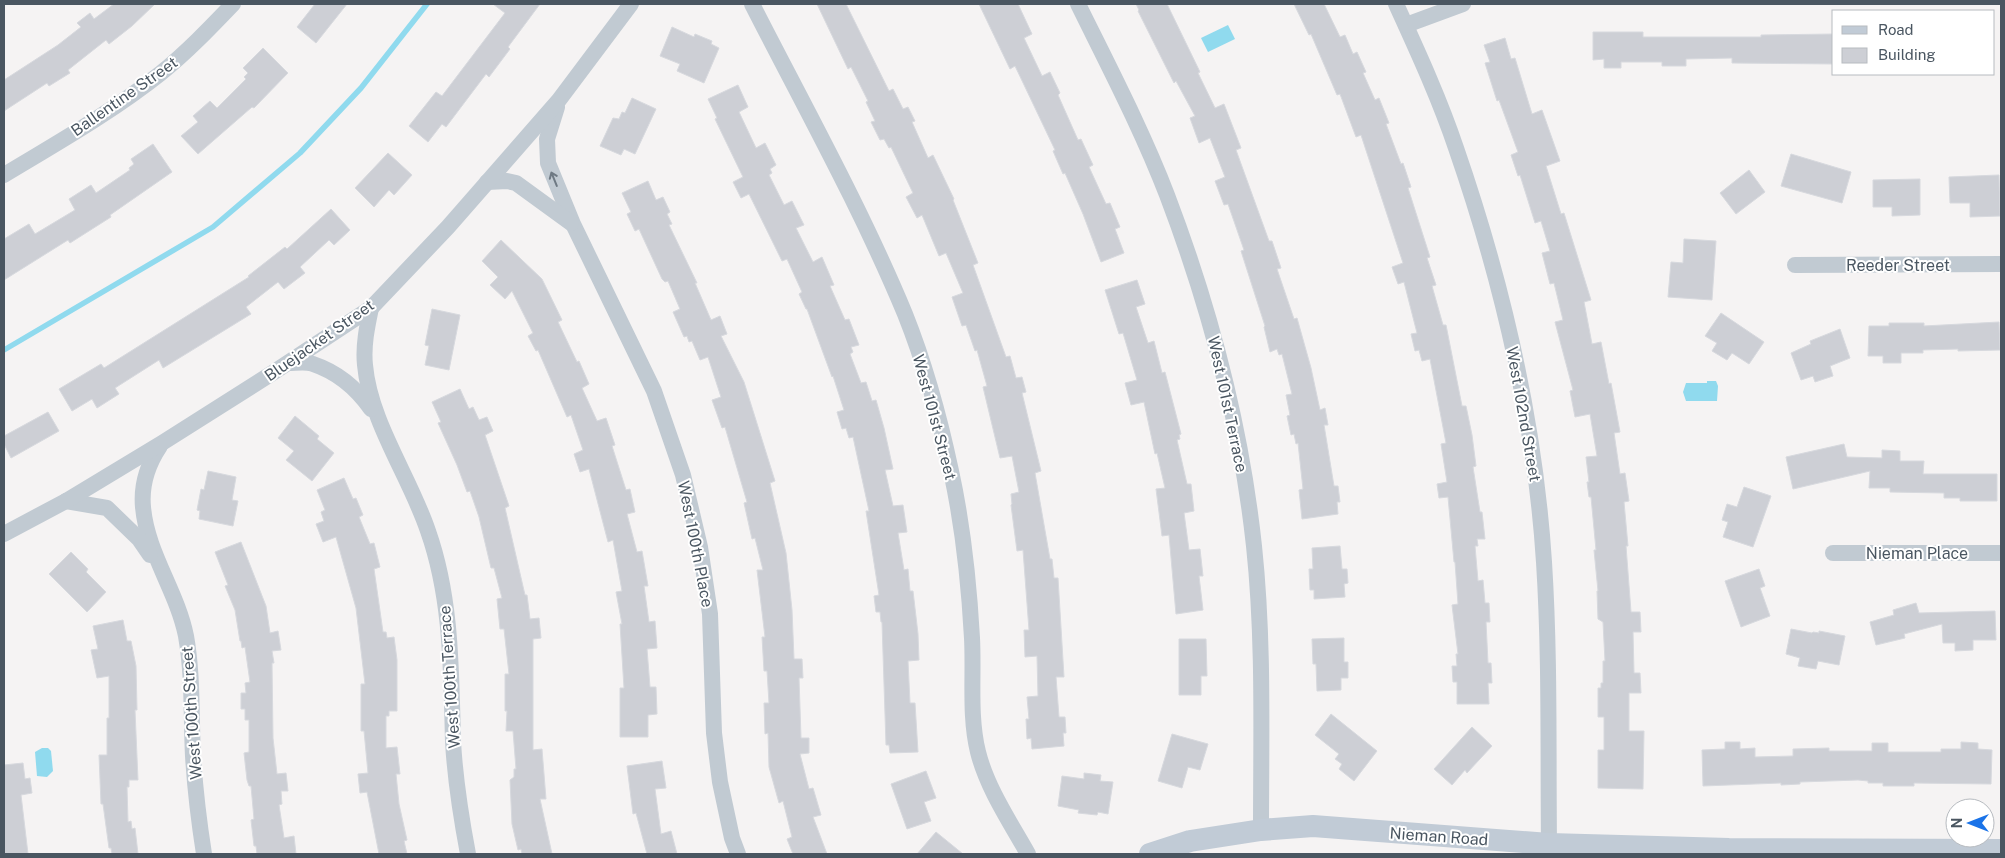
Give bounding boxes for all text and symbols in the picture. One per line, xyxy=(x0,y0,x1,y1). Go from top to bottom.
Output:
legend xyxy=(1832,10,1995,75)
text: Road xyxy=(1878,21,1914,38)
text: Building xyxy=(1878,46,1936,63)
street label: Ballentine Street xyxy=(67,53,181,140)
one-way arrow xyxy=(549,172,559,187)
street label: Reeder Street xyxy=(1846,256,1950,275)
street label: Bluejacket Street xyxy=(261,296,378,385)
street label: West 101st Terrace xyxy=(1204,334,1251,474)
street label: West 102nd Street xyxy=(1502,345,1545,483)
street label: West 101st Street xyxy=(909,352,960,482)
street label: West 100th Place xyxy=(674,479,717,609)
street label: Nieman Place xyxy=(1866,544,1968,563)
street label: West 100th Terrace xyxy=(435,605,464,749)
street label: West 100th Street xyxy=(177,646,206,780)
north arrow xyxy=(1945,798,1995,848)
text: N xyxy=(1949,818,1965,828)
street label: Nieman Road xyxy=(1389,824,1489,849)

